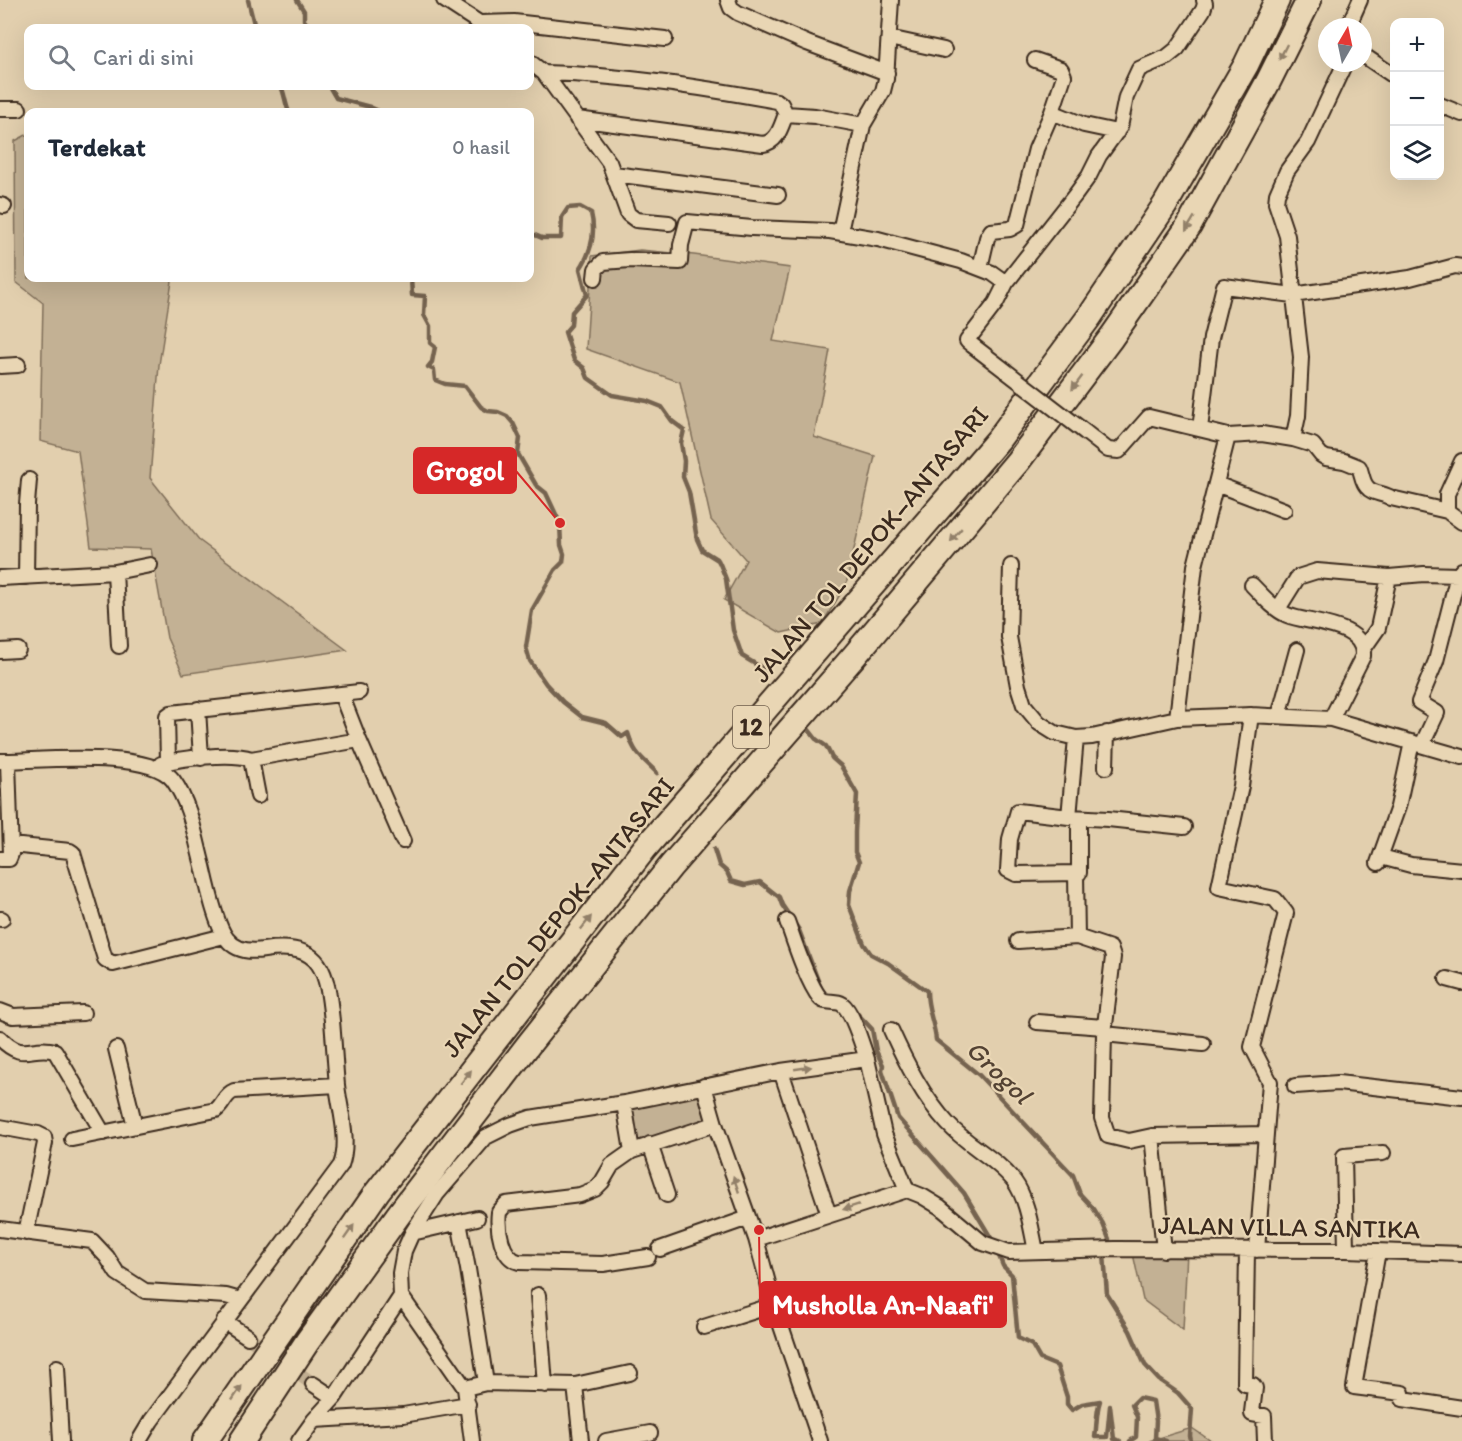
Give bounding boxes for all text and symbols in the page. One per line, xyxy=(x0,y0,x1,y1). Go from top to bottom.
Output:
north arrow xyxy=(1318,18,1372,72)
map controls xyxy=(1390,18,1444,180)
button: + xyxy=(1390,18,1444,72)
search box xyxy=(24,24,534,90)
icon: search xyxy=(45,41,78,74)
text: Cari di sini xyxy=(93,44,194,71)
one-way arrow xyxy=(1278,44,1287,61)
button: − xyxy=(1390,72,1444,126)
button: layers xyxy=(1390,126,1444,180)
text: Terdekat xyxy=(48,131,146,163)
text: 0 hasil xyxy=(452,135,510,159)
one-way arrow xyxy=(1184,216,1195,232)
one-way arrow xyxy=(1072,375,1084,390)
street label: JALAN TOL DEPOK–ANTASARI xyxy=(745,399,995,689)
callout: Grogol xyxy=(414,448,516,493)
text: Grogol xyxy=(426,454,504,487)
one-way arrow xyxy=(950,527,963,542)
road number: 12 xyxy=(733,706,769,748)
street label: JALAN TOL DEPOK–ANTASARI xyxy=(435,770,681,1064)
one-way arrow xyxy=(580,915,593,931)
water label: Grogol xyxy=(960,1033,1041,1112)
one-way arrow xyxy=(794,1063,813,1072)
one-way arrow xyxy=(460,1069,472,1085)
one-way arrow xyxy=(731,1175,741,1193)
one-way arrow xyxy=(842,1203,860,1213)
street label: JALAN VILLA SANTIKA xyxy=(1158,1209,1421,1245)
one-way arrow xyxy=(343,1225,355,1241)
callout: Musholla An-Naafi' xyxy=(760,1282,1006,1327)
text: Musholla An-Naafi' xyxy=(772,1288,994,1321)
one-way arrow xyxy=(232,1384,243,1401)

